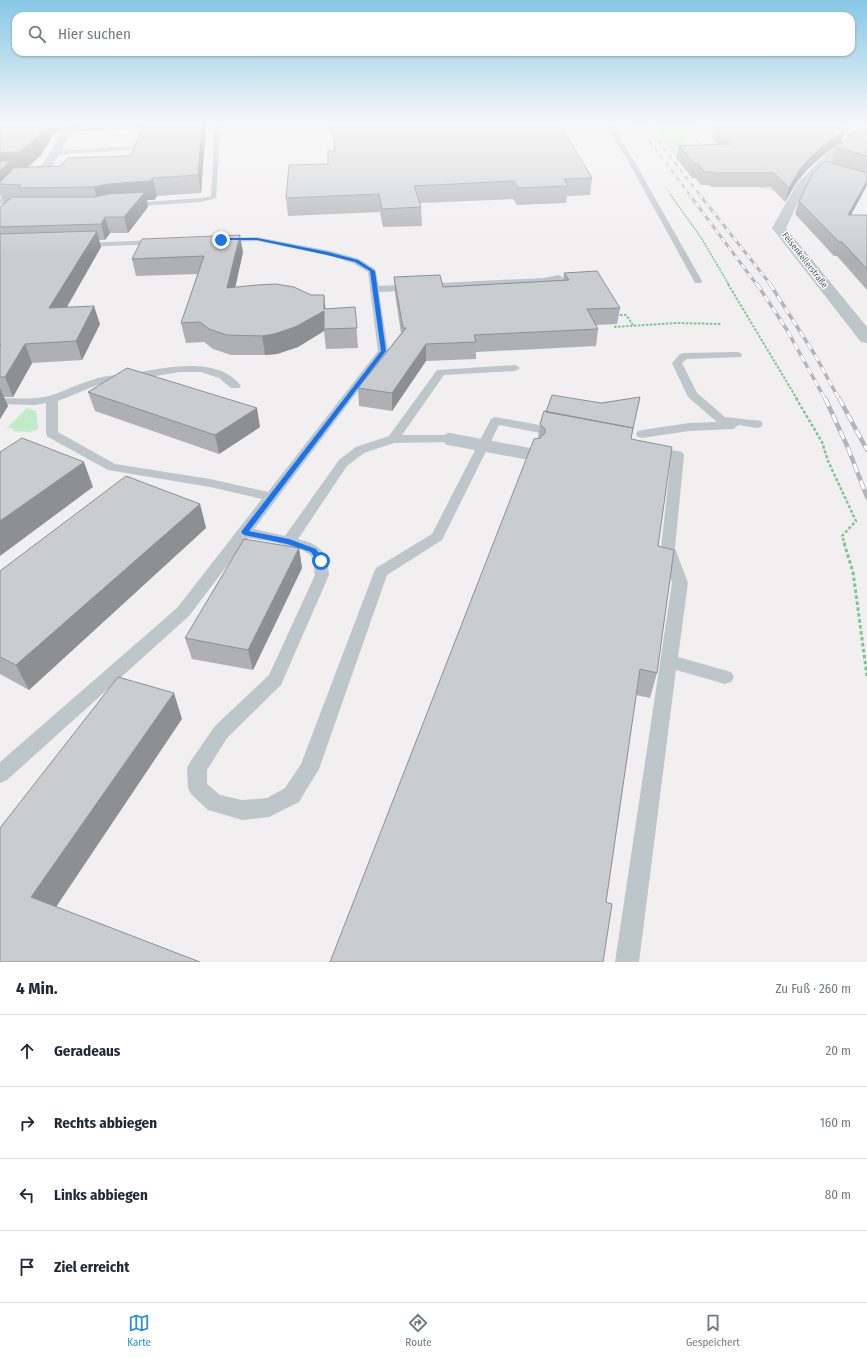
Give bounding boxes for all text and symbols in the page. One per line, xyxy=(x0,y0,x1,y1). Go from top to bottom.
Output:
search box xyxy=(12,12,855,56)
icon: search xyxy=(26,23,48,45)
text: Hier suchen xyxy=(58,25,131,43)
street label: Felsenkellerstraße xyxy=(780,230,830,290)
route end xyxy=(212,231,230,249)
route start xyxy=(312,552,330,570)
text: 4 Min. xyxy=(16,978,58,999)
text: Zu Fuß · 260 m xyxy=(775,981,851,996)
icon: ahead xyxy=(16,1040,38,1062)
text: Geradeaus xyxy=(54,1042,120,1060)
text: 20 m xyxy=(825,1043,851,1058)
icon: right xyxy=(16,1112,38,1134)
text: Rechts abbiegen xyxy=(54,1114,157,1132)
text: 160 m xyxy=(820,1115,851,1130)
icon: left xyxy=(16,1184,38,1206)
text: Links abbiegen xyxy=(54,1186,148,1204)
text: 80 m xyxy=(825,1187,851,1202)
icon: arrive xyxy=(16,1256,38,1278)
text: Ziel erreicht xyxy=(54,1258,129,1276)
tab: Karte xyxy=(127,1312,151,1349)
tab: Route xyxy=(405,1312,432,1349)
tab: Gespeichert xyxy=(686,1312,740,1349)

